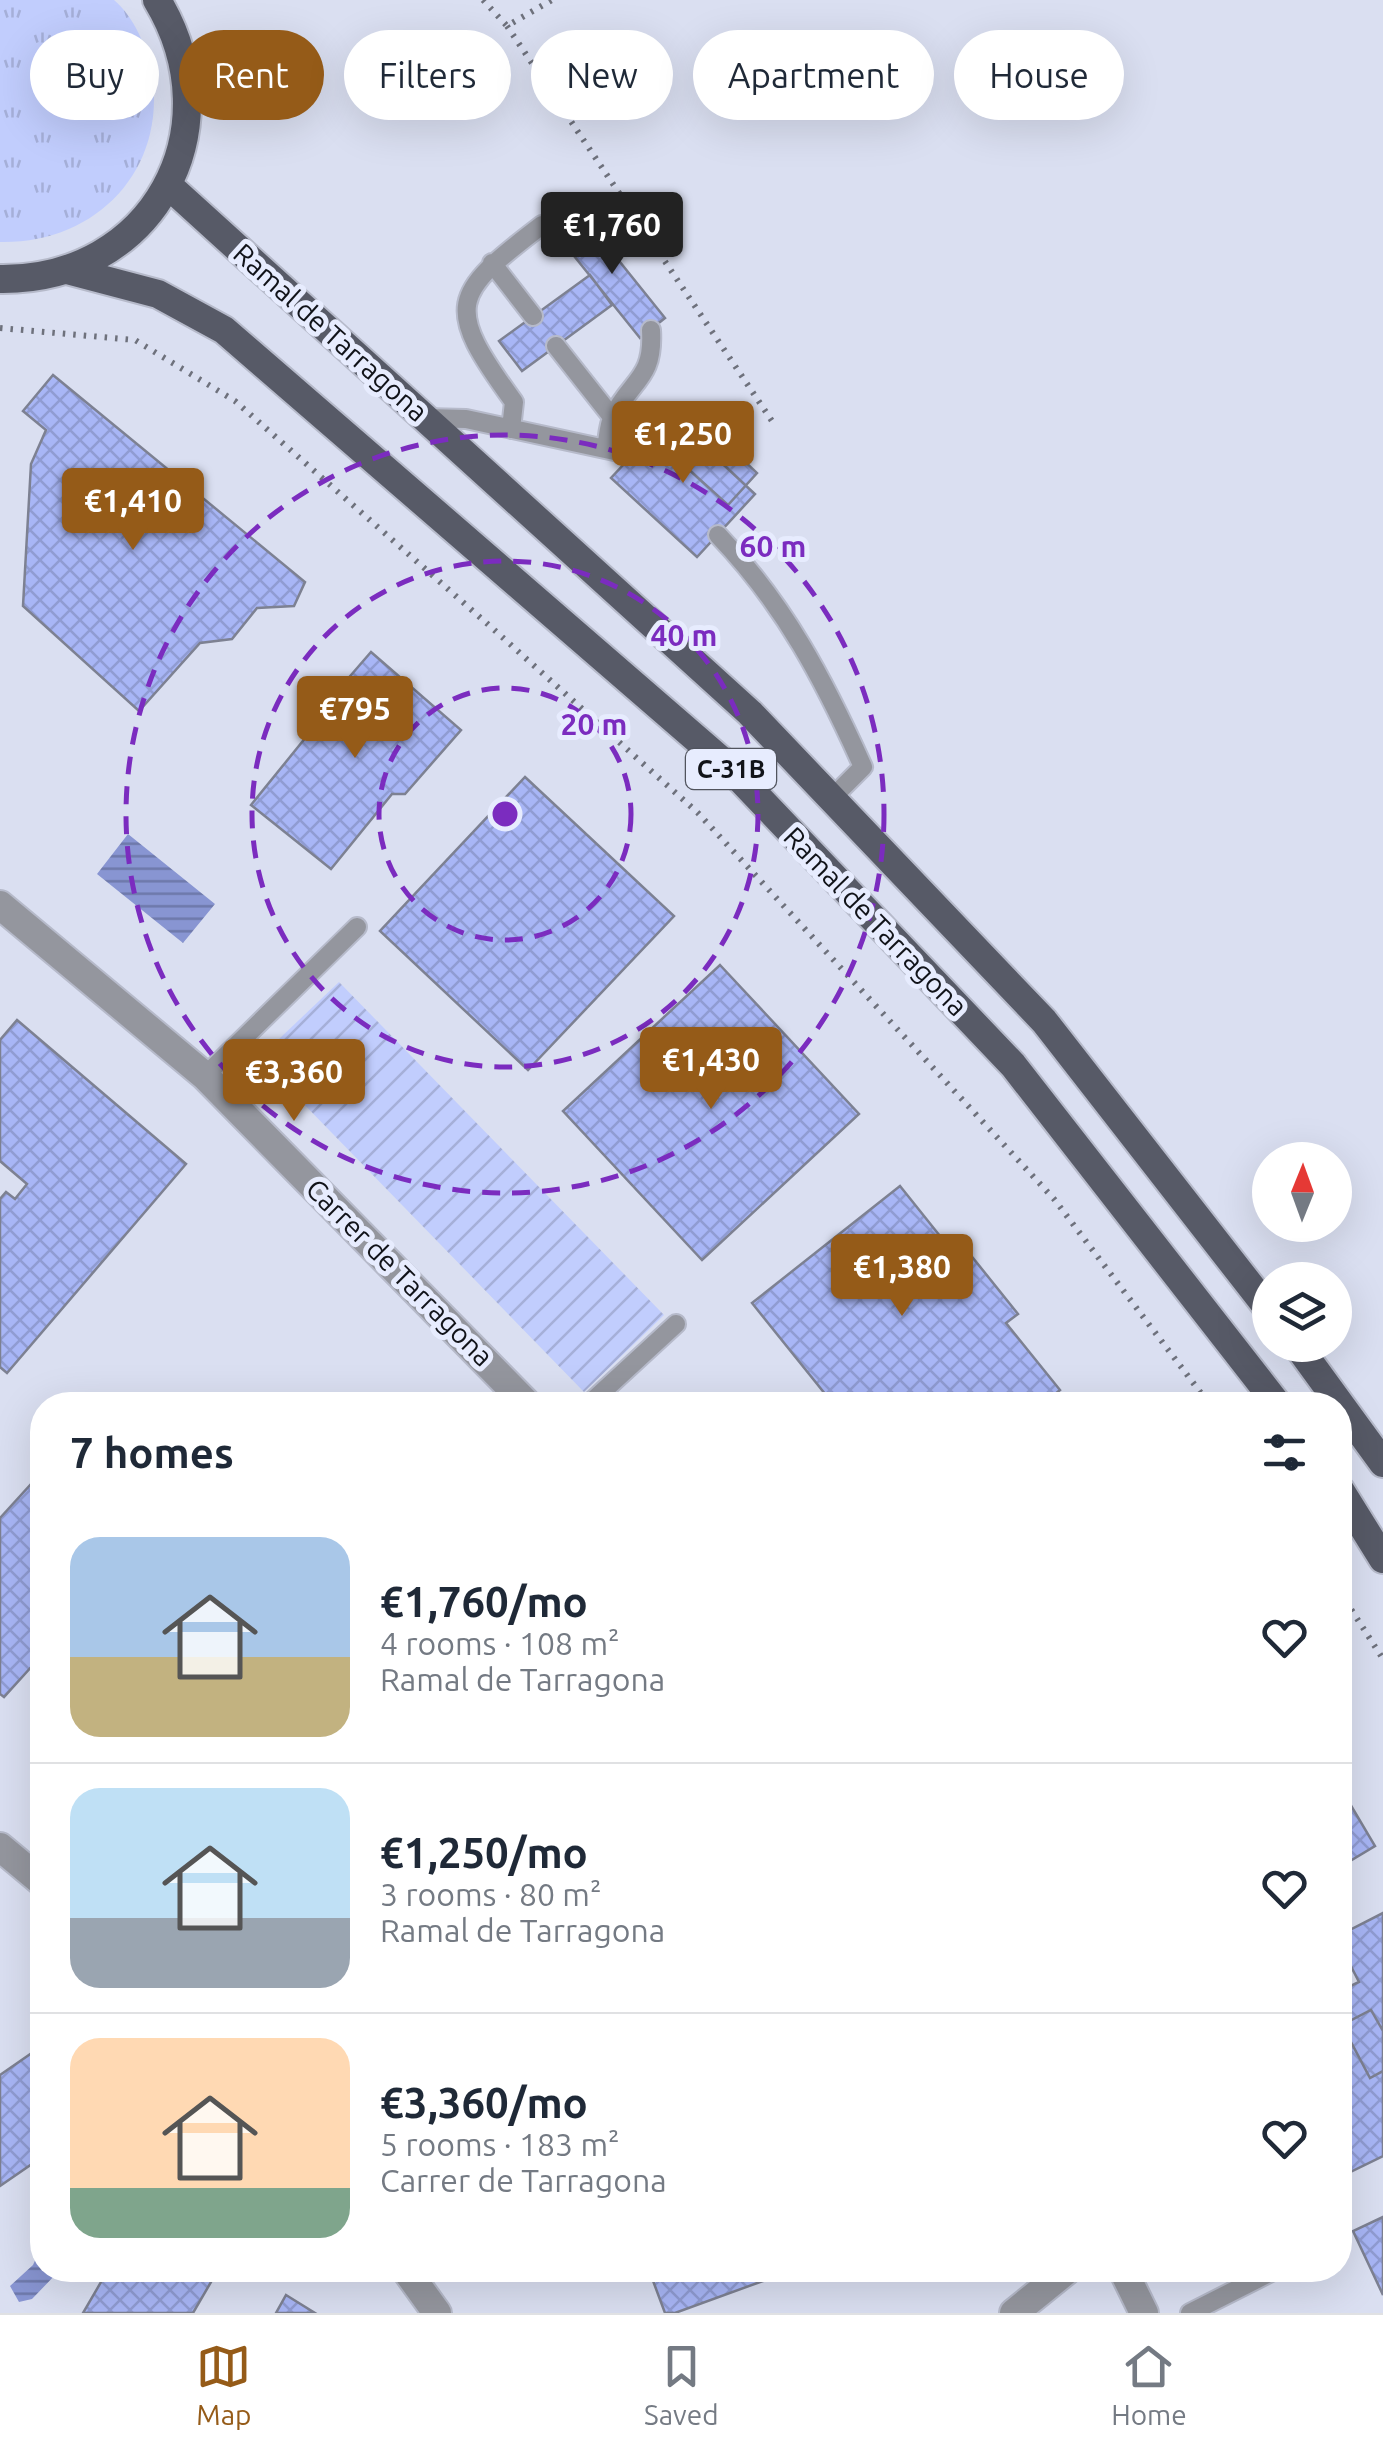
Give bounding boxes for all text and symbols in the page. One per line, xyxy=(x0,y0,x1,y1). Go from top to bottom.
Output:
chip: Buy xyxy=(30,30,159,120)
chip: Rent xyxy=(179,30,324,120)
chip: Filters xyxy=(344,30,511,120)
chip: New xyxy=(531,30,673,120)
chip: Apartment xyxy=(693,30,934,120)
chip: House xyxy=(954,30,1124,120)
pin: €1,760 xyxy=(531,192,693,277)
text: €1,760 xyxy=(563,206,661,242)
street label: Ramal de Tarragona xyxy=(228,237,434,427)
pin: €1,250 xyxy=(602,401,764,486)
text: €1,250 xyxy=(634,415,732,451)
pin: €1,410 xyxy=(52,468,214,553)
text: €1,410 xyxy=(84,482,182,518)
text: 60 m xyxy=(740,529,806,563)
text: 40 m xyxy=(651,618,717,652)
pin: €795 xyxy=(296,676,414,761)
text: €795 xyxy=(319,690,391,726)
text: 20 m xyxy=(561,707,627,741)
road number: C-31B xyxy=(686,749,776,789)
centre of rings xyxy=(487,796,523,832)
street label: Ramal de Tarragona xyxy=(778,820,974,1022)
pin: €1,430 xyxy=(630,1027,792,1112)
pin: €3,360 xyxy=(213,1039,375,1124)
text: €1,430 xyxy=(662,1041,760,1077)
text: €3,360 xyxy=(245,1053,343,1089)
north arrow xyxy=(1252,1142,1352,1242)
map controls xyxy=(1252,1142,1352,1362)
street label: Carrer de Tarragona xyxy=(300,1172,500,1372)
pin: €1,380 xyxy=(821,1234,983,1319)
text: €1,380 xyxy=(853,1248,951,1284)
button: layers xyxy=(1252,1262,1352,1362)
icon: filters xyxy=(1257,1425,1312,1480)
text: 7 homes xyxy=(70,1429,234,1476)
icon: home xyxy=(150,1577,270,1697)
text: €1,760/mo xyxy=(380,1578,588,1625)
icon: heart xyxy=(1257,1610,1312,1665)
text: 4 rooms · 108 m² xyxy=(380,1625,620,1661)
text: Ramal de Tarragona xyxy=(380,1661,665,1697)
icon: home xyxy=(150,1828,270,1948)
text: €1,250/mo xyxy=(380,1829,588,1876)
icon: heart xyxy=(1257,1861,1312,1916)
text: 3 rooms · 80 m² xyxy=(380,1876,601,1912)
text: Ramal de Tarragona xyxy=(380,1912,665,1948)
icon: home xyxy=(150,2078,270,2198)
text: €3,360/mo xyxy=(380,2079,588,2126)
icon: heart xyxy=(1257,2111,1312,2166)
text: 5 rooms · 183 m² xyxy=(380,2126,620,2162)
text: Carrer de Tarragona xyxy=(380,2162,667,2198)
tab: Map xyxy=(196,2339,251,2430)
tab: Saved xyxy=(644,2339,719,2430)
tab: Home xyxy=(1111,2339,1187,2430)

